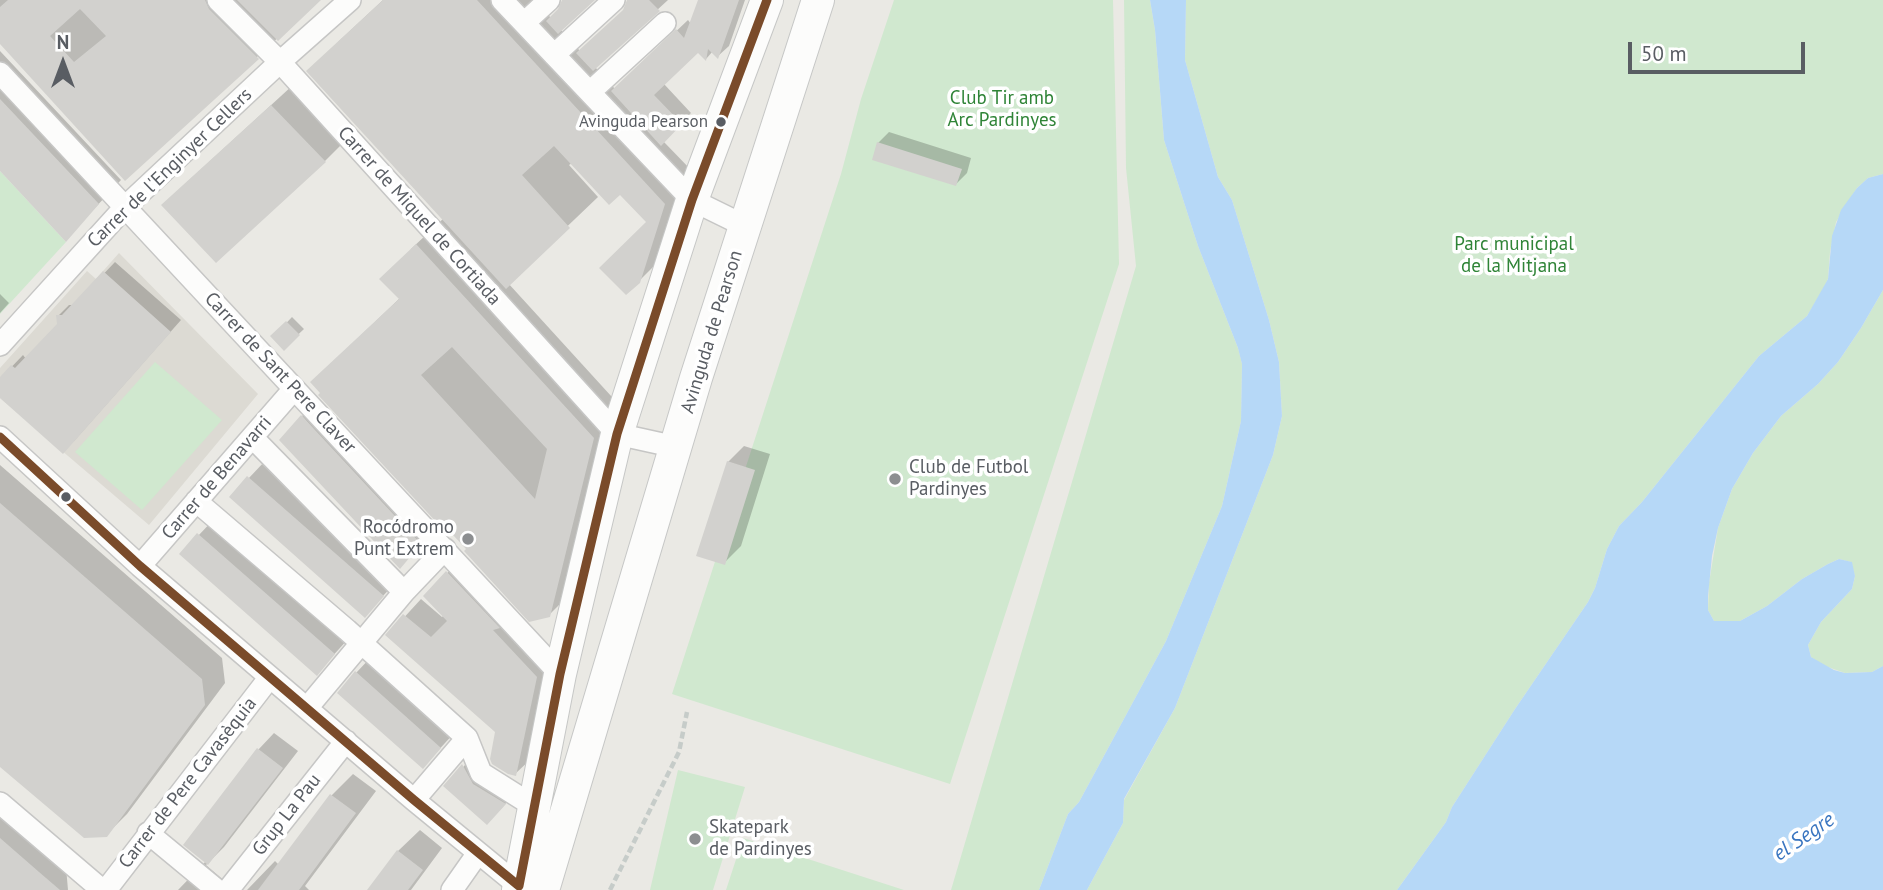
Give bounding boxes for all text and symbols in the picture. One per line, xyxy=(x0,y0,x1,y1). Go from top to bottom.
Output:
north arrow xyxy=(28,28,98,98)
scale bar xyxy=(1631,28,1808,72)
text: N xyxy=(57,30,69,54)
text: 50 m xyxy=(1641,40,1687,67)
street label: Carrer de l'Enginyer Cellers xyxy=(83,83,257,253)
park label: Club Tir amb Arc Pardinyes xyxy=(947,88,1057,132)
place label: Avinguda Pearson xyxy=(579,112,708,132)
marker: Avinguda Pearson xyxy=(714,115,728,129)
street label: Carrer de Miquel de Cortiada xyxy=(333,122,505,310)
park label: Parc municipal de la Mitjana xyxy=(1454,234,1574,278)
street label: Avinguda de Pearson xyxy=(676,248,748,416)
street label: Carrer de Sant Pere Claver xyxy=(199,288,361,458)
street label: Carrer de Benavarri xyxy=(157,412,277,544)
place label: Club de Futbol Pardinyes xyxy=(909,457,1028,501)
marker: Club de Futbol Pardinyes xyxy=(887,471,903,487)
unlabelled marker xyxy=(59,490,73,504)
place label: Rocódromo Punt Extrem xyxy=(354,517,454,561)
marker: Rocódromo Punt Extrem xyxy=(460,531,476,547)
street label: Carrer de Pere Cavasèquia xyxy=(114,693,262,873)
street label: Grup La Pau xyxy=(248,770,326,860)
water label: el Segre xyxy=(1769,807,1839,867)
place label: Skatepark de Pardinyes xyxy=(709,817,812,861)
marker: Skatepark de Pardinyes xyxy=(687,831,703,847)

